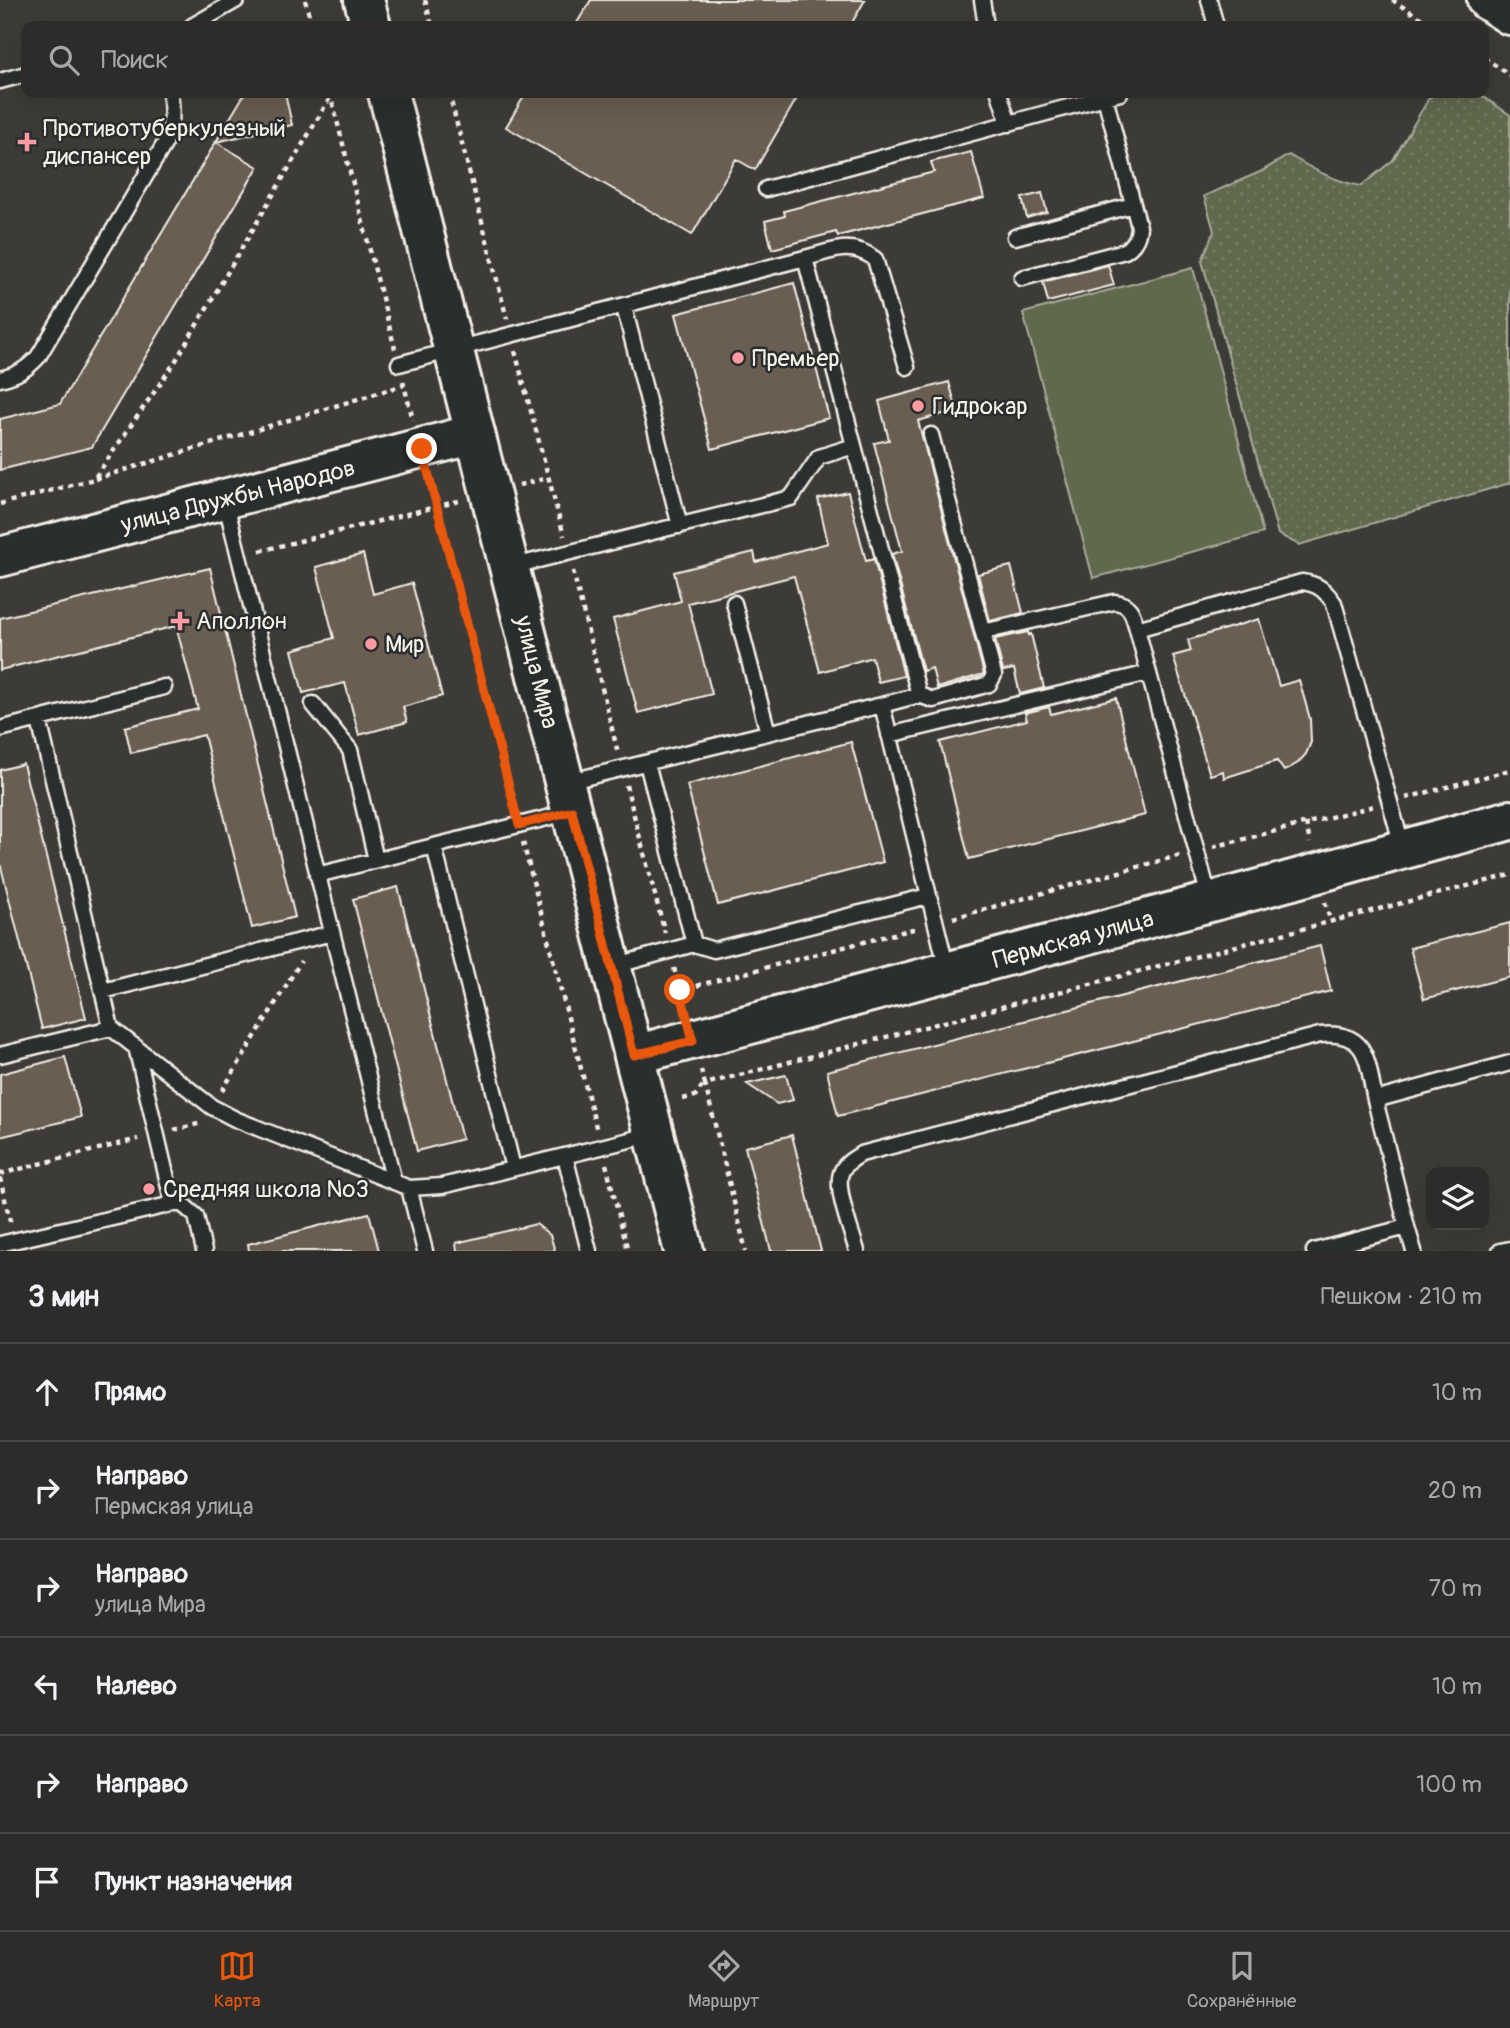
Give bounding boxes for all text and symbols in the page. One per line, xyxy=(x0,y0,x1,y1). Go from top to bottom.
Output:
search box xyxy=(21,21,1489,98)
icon: search xyxy=(45,41,83,79)
text: Поиск xyxy=(101,44,169,76)
place label: Противотуберкулезный диспансер xyxy=(43,114,286,171)
marker: Противотуберкулезный диспансер xyxy=(17,132,37,152)
place label: Премьер xyxy=(752,344,840,373)
marker: Премьер xyxy=(730,350,746,366)
place label: Гидрокар xyxy=(932,392,1028,421)
marker: Гидрокар xyxy=(910,398,926,414)
route end xyxy=(406,433,437,464)
street label: улица Дружбы Народов xyxy=(117,453,358,540)
place label: Аполлон xyxy=(196,607,287,636)
marker: Аполлон xyxy=(170,611,190,631)
street label: улица Мира xyxy=(508,612,565,732)
place label: Мир xyxy=(385,630,424,659)
marker: Мир xyxy=(363,636,379,652)
street label: Пермская улица xyxy=(990,904,1157,975)
route start xyxy=(664,974,695,1005)
map controls xyxy=(1426,1167,1489,1230)
button: layers xyxy=(1426,1167,1489,1230)
place label: Средняя школа №3 xyxy=(163,1175,369,1204)
marker: Средняя школа №3 xyxy=(141,1181,157,1197)
text: 3 мин xyxy=(28,1278,99,1315)
text: Пешком · 210 m xyxy=(1321,1282,1482,1311)
icon: ahead xyxy=(28,1373,66,1411)
text: Прямо xyxy=(95,1376,166,1408)
text: 10 m xyxy=(1432,1378,1482,1407)
text: Направо xyxy=(95,1460,188,1492)
icon: right xyxy=(28,1471,66,1509)
text: 20 m xyxy=(1428,1476,1482,1505)
text: Пермская улица xyxy=(95,1492,253,1521)
text: Направо xyxy=(95,1558,188,1590)
icon: right xyxy=(28,1569,66,1607)
text: 70 m xyxy=(1429,1574,1482,1603)
text: улица Мира xyxy=(95,1590,206,1619)
icon: left xyxy=(28,1667,66,1705)
text: Налево xyxy=(95,1670,177,1702)
text: 10 m xyxy=(1432,1672,1482,1701)
icon: right xyxy=(28,1765,66,1803)
text: Направо xyxy=(95,1768,188,1800)
text: 100 m xyxy=(1416,1770,1482,1799)
icon: arrive xyxy=(28,1863,66,1901)
text: Пункт назначения xyxy=(95,1866,292,1898)
tab: Карта xyxy=(214,1947,261,2013)
tab: Маршрут xyxy=(688,1947,760,2013)
tab: Сохранённые xyxy=(1187,1947,1296,2013)

